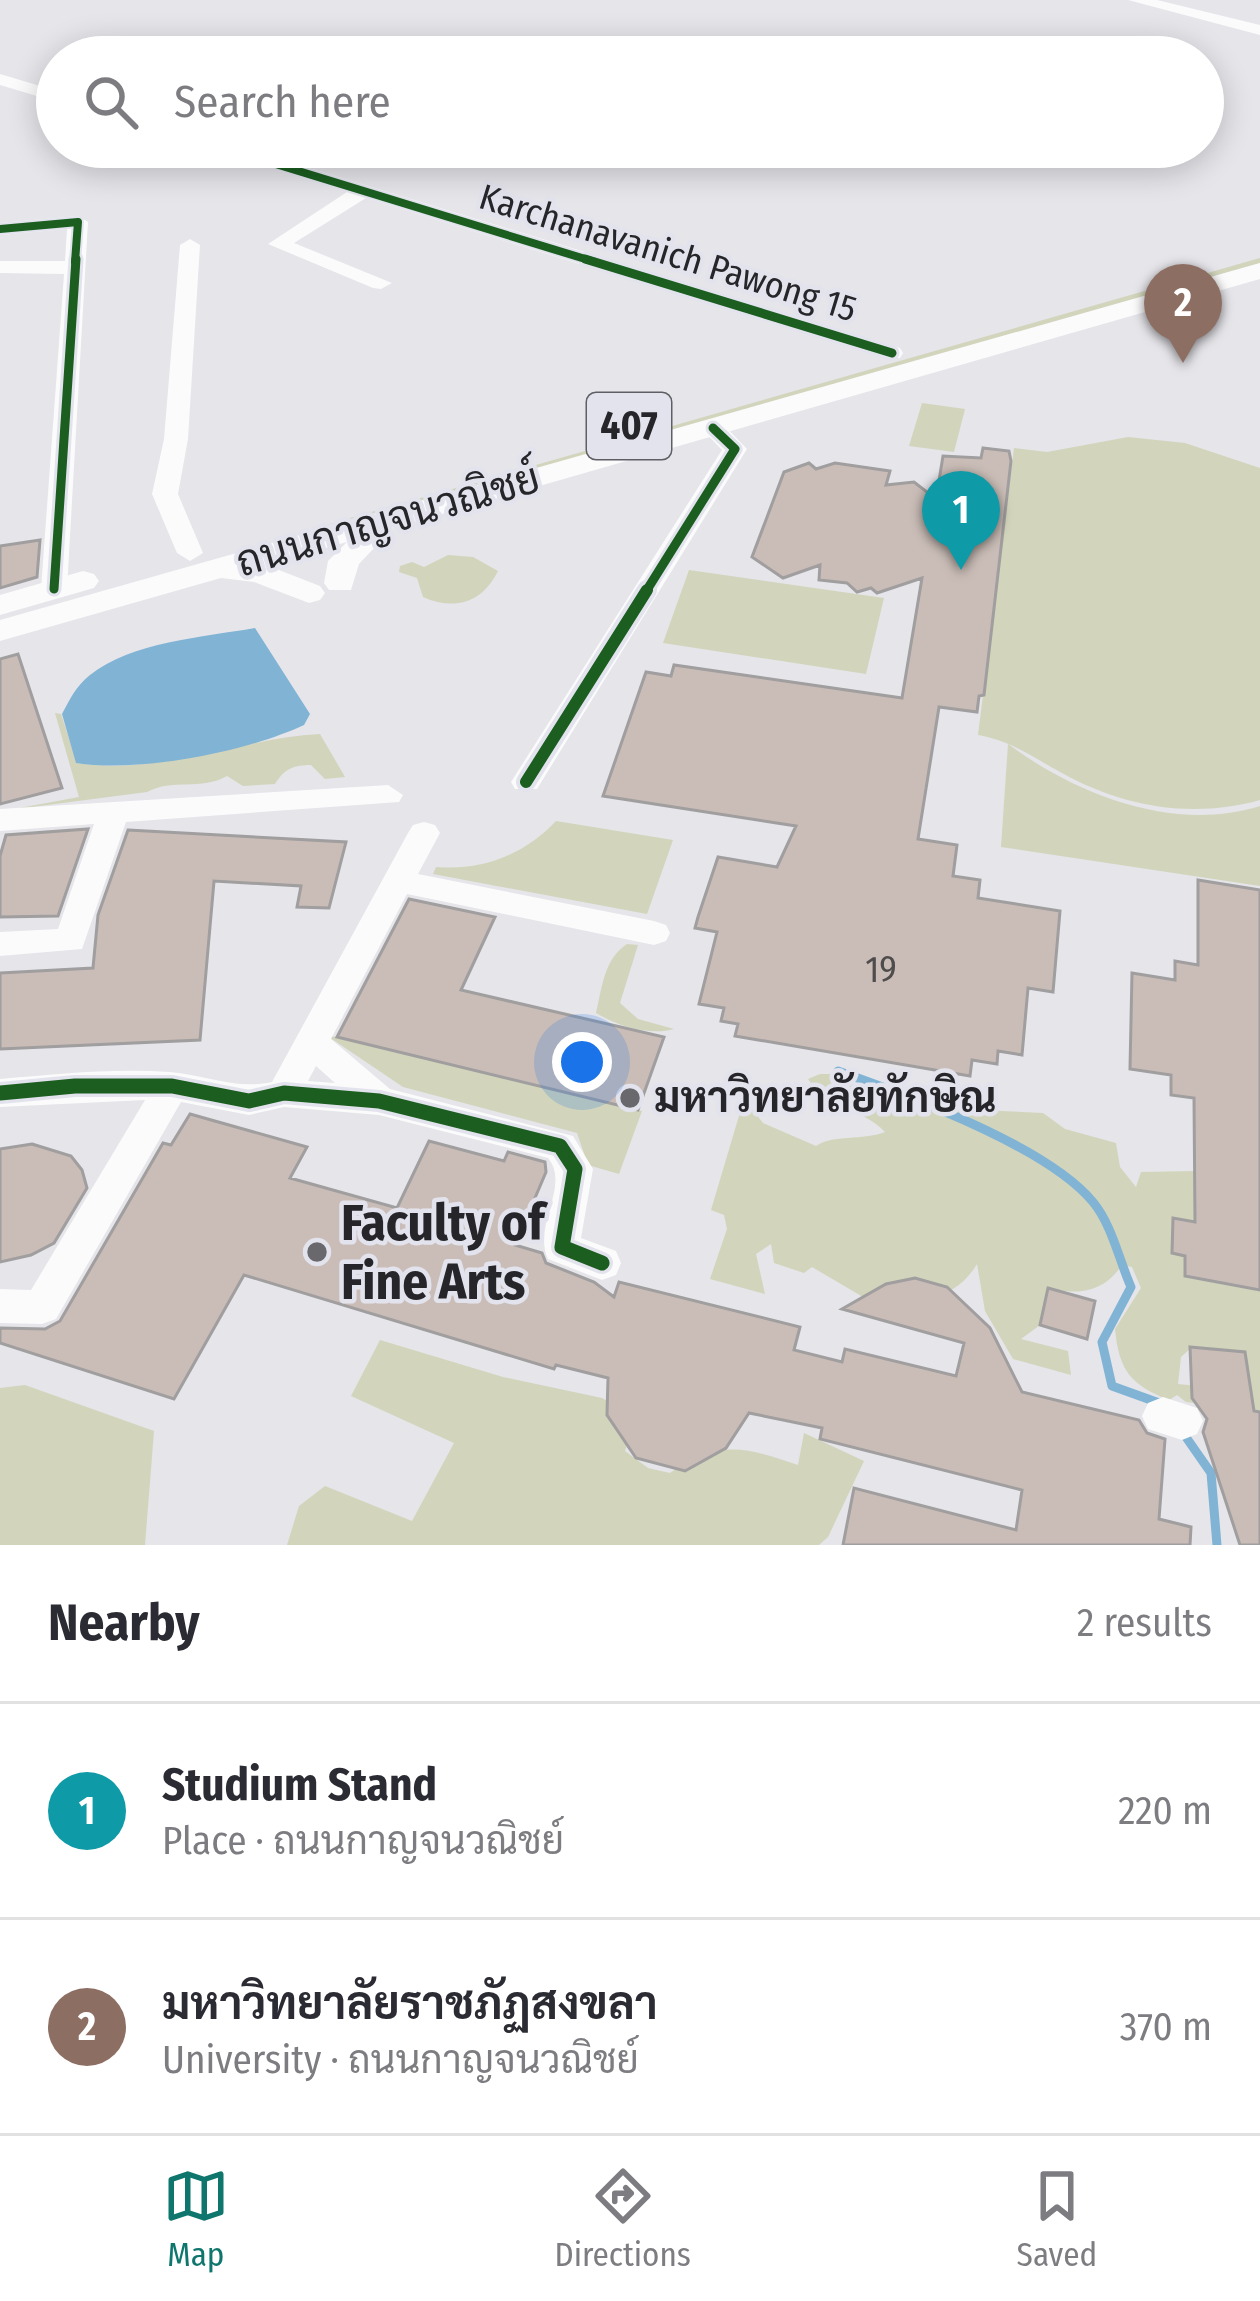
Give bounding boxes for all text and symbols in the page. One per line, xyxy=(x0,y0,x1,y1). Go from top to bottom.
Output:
search box xyxy=(36,36,1224,168)
icon: search xyxy=(78,69,144,135)
text: Search here xyxy=(174,75,391,129)
street label: Karchanavanich Pawong 15 xyxy=(474,175,862,331)
pin: 2 xyxy=(1144,264,1222,363)
road number: 407 xyxy=(587,393,671,459)
street label: ถนนกาญจนวณิชย์ xyxy=(230,451,545,587)
pin: 1 xyxy=(922,471,1000,570)
house number: 19 xyxy=(865,948,897,992)
your location xyxy=(552,1032,612,1092)
place label: มหาวิทยาลัยทักษิณ xyxy=(654,1072,997,1123)
marker: มหาวิทยาลัยทักษิณ xyxy=(617,1085,643,1111)
place label: Faculty of Fine Arts xyxy=(341,1192,549,1313)
marker: Faculty of Fine Arts xyxy=(304,1239,330,1265)
text: Nearby xyxy=(48,1592,200,1654)
text: 2 results xyxy=(1077,1600,1212,1646)
text: Studium Stand xyxy=(162,1758,437,1812)
text: 1 xyxy=(79,1788,95,1834)
text: 220 m xyxy=(1118,1788,1212,1834)
text: Place · ถนนกาญจนวณิชย์ xyxy=(162,1818,564,1864)
text: มหาวิทยาลัยราชภัฏสงขลา xyxy=(162,1977,658,2031)
text: 2 xyxy=(78,2004,96,2050)
text: 370 m xyxy=(1120,2004,1212,2050)
text: University · ถนนกาญจนวณิชย์ xyxy=(162,2037,639,2083)
tab: Map xyxy=(163,2163,229,2275)
tab: Directions xyxy=(554,2163,691,2275)
tab: Saved xyxy=(1017,2163,1097,2275)

